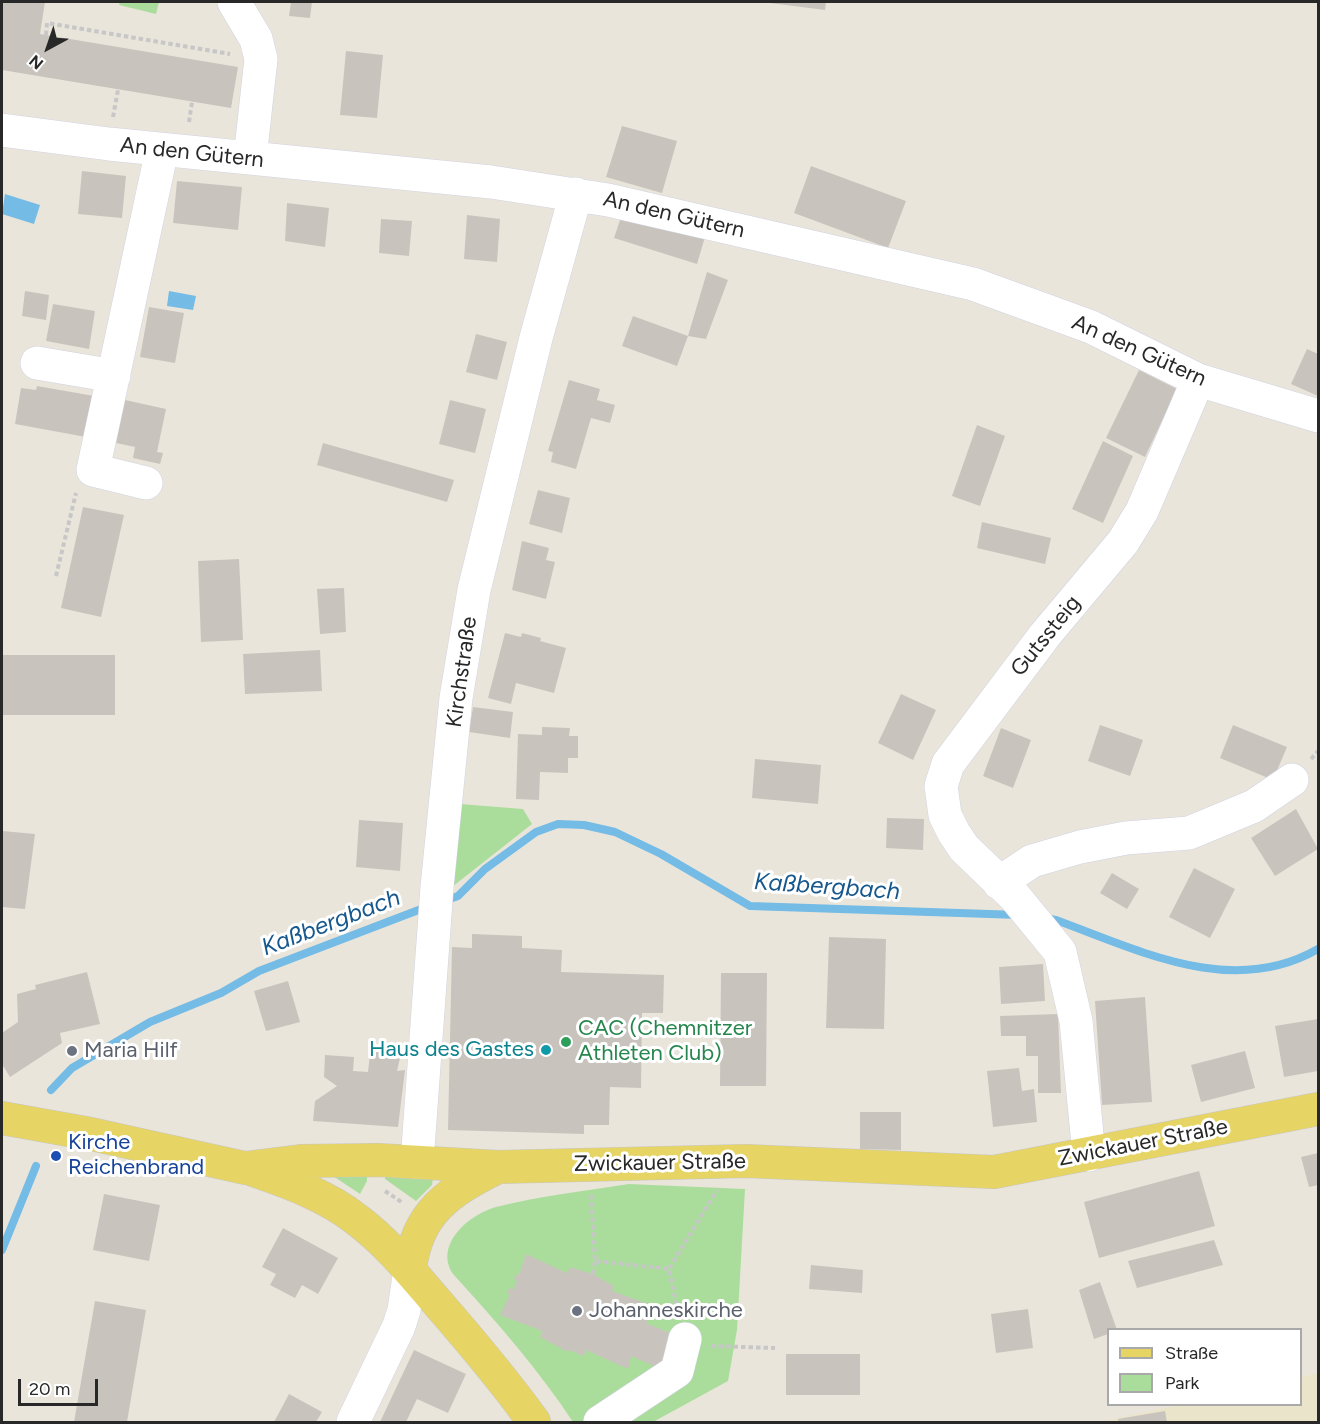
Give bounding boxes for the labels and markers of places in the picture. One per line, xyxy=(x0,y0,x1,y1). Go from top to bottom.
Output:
place label: CAC (Chemnitzer Athleten Club) xyxy=(578,1016,752,1068)
marker: CAC (Chemnitzer Athleten Club) xyxy=(559,1035,573,1049)
place label: Haus des Gastes xyxy=(369,1037,534,1063)
place label: Maria Hilf xyxy=(84,1038,178,1064)
marker: Haus des Gastes xyxy=(539,1043,553,1057)
marker: Maria Hilf xyxy=(65,1044,79,1058)
place label: Kirche Reichenbrand xyxy=(68,1130,204,1182)
marker: Kirche Reichenbrand xyxy=(49,1149,63,1163)
place label: Johanneskirche xyxy=(589,1298,743,1324)
marker: Johanneskirche xyxy=(570,1304,584,1318)

